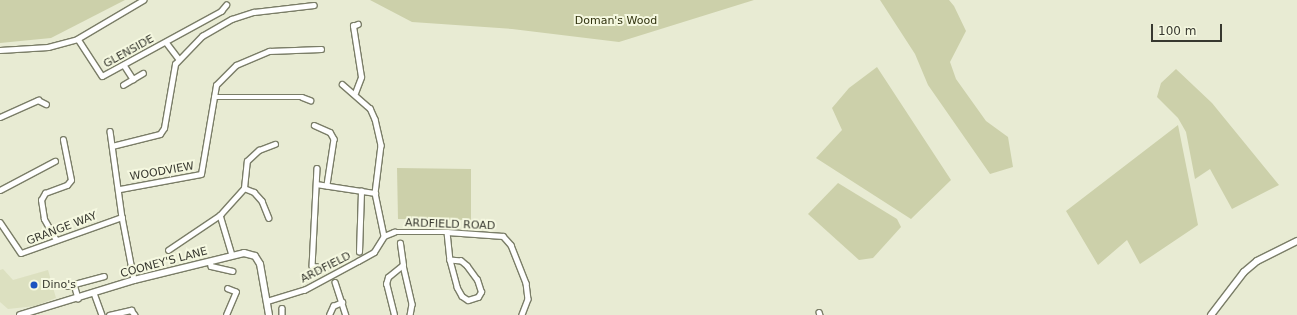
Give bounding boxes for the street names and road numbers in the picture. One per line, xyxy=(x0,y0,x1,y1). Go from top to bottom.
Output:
street label: GLENSIDE xyxy=(102,33,156,71)
street label: WOODVIEW xyxy=(129,160,195,184)
street label: GRANGE WAY xyxy=(25,210,99,248)
street label: ARDFIELD ROAD xyxy=(405,217,495,233)
street label: COONEY'S LANE xyxy=(119,245,209,281)
street label: ARDFIELD xyxy=(299,250,353,286)

